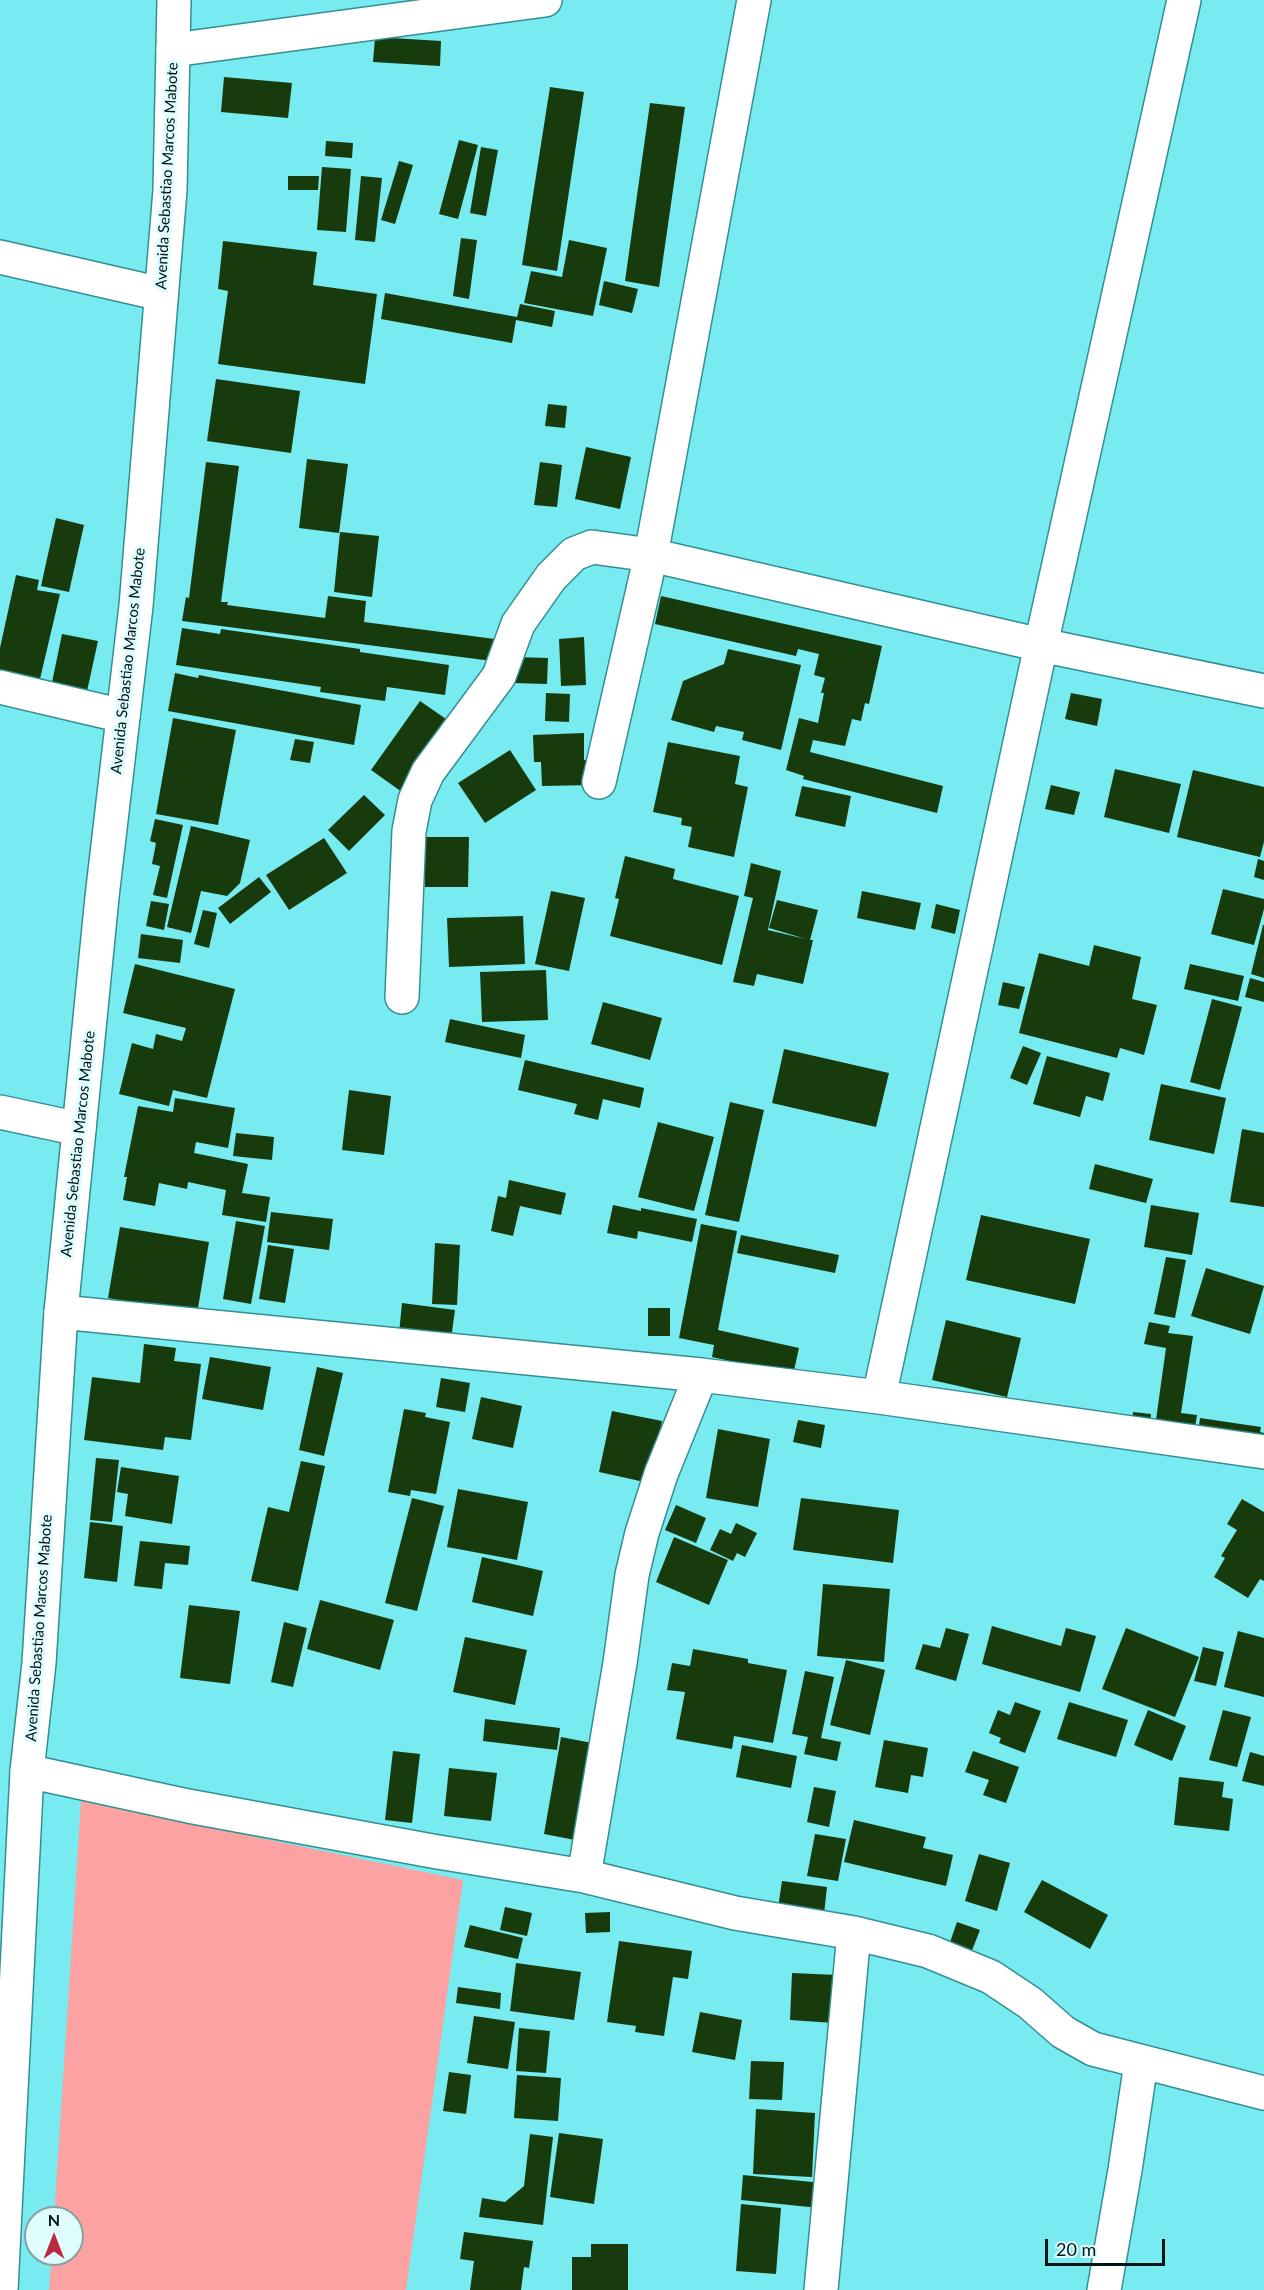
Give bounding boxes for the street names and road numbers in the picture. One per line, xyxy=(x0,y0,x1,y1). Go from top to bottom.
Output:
street label: Avenida Sebastiao Marcos Mabote xyxy=(152,62,182,290)
street label: Avenida Sebastiao Marcos Mabote xyxy=(107,547,149,775)
street label: Avenida Sebastiao Marcos Mabote xyxy=(57,1030,99,1258)
street label: Avenida Sebastiao Marcos Mabote xyxy=(22,1514,56,1742)

